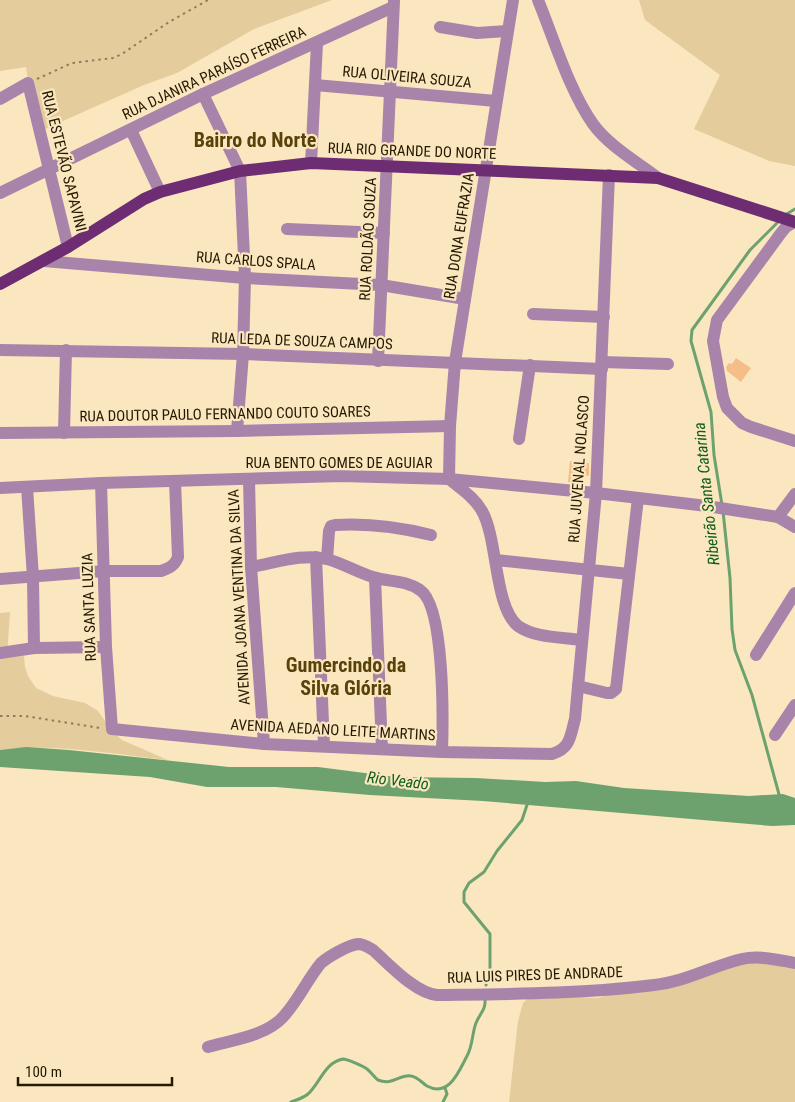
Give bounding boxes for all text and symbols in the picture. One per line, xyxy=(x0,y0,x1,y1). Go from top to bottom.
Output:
street label: RUA DJANIRA PARAÍSO FERREIRA xyxy=(119,22,309,124)
street label: RUA OLIVEIRA SOUZA xyxy=(342,62,473,92)
street label: RUA ESTEVÃO SAPAVINI xyxy=(38,89,90,233)
district label: Bairro do Norte xyxy=(194,128,316,152)
street label: RUA RIO GRANDE DO NORTE xyxy=(327,139,497,163)
street label: RUA DONA EUFRAZIA xyxy=(440,171,478,300)
street label: RUA ROLDÃO SOUZA xyxy=(356,176,380,301)
street label: RUA CARLOS SPALA xyxy=(196,248,317,274)
street label: RUA LEDA DE SOUZA CAMPOS xyxy=(211,329,393,353)
street label: RUA JUVENAL NOLASCO xyxy=(565,395,593,543)
street label: RUA DOUTOR PAULO FERNANDO COUTO SOARES xyxy=(79,402,371,426)
water label: Ribeirão Santa Catarina xyxy=(690,421,723,566)
street label: RUA BENTO GOMES DE AGUIAR xyxy=(246,454,432,472)
street label: AVENIDA JOANA VENTINA DA SILVA xyxy=(224,488,254,705)
street label: RUA SANTA LUZIA xyxy=(78,552,100,662)
district label: Gumercindo da Silva Glória xyxy=(286,653,406,700)
street label: AVENIDA AEDANO LEITE MARTINS xyxy=(230,716,436,744)
water label: Rio Veado xyxy=(366,767,430,794)
street label: RUA LUIS PIRES DE ANDRADE xyxy=(447,963,623,987)
scale bar xyxy=(18,1054,171,1086)
text: 100 m xyxy=(25,1063,62,1081)

